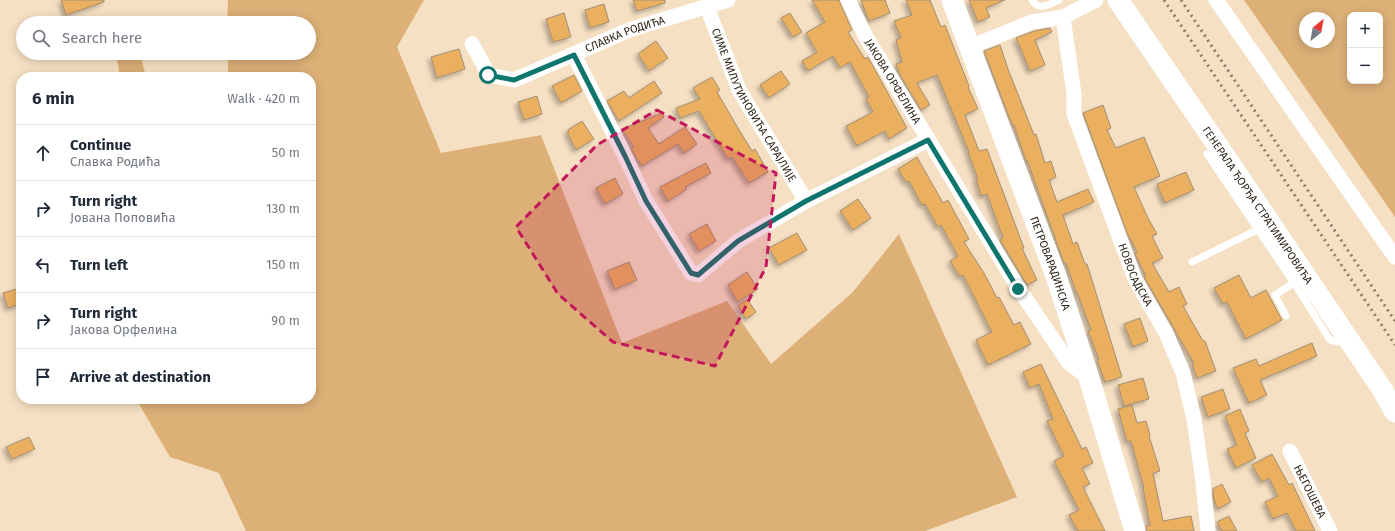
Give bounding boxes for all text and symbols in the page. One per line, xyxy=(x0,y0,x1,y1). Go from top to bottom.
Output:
north arrow xyxy=(1299,12,1335,48)
map controls xyxy=(1347,12,1383,84)
button: + xyxy=(1347,12,1383,48)
street label: СЛАВКА РОДИЋА xyxy=(583,13,667,55)
search box xyxy=(16,16,316,60)
street label: СИМЕ МИЛУТИНОВИЋА САРАЈЛИЈЕ xyxy=(709,26,799,184)
icon: search xyxy=(30,27,52,49)
text: Search here xyxy=(62,29,142,47)
street label: ЈАКОВА ОРФЕЛИНА xyxy=(862,37,924,127)
button: − xyxy=(1347,48,1383,84)
route start xyxy=(479,66,497,84)
text: 6 min xyxy=(32,88,75,109)
text: Walk · 420 m xyxy=(227,91,300,106)
street label: ГЕНЕРАЛА ЂОРЂА СТРАТИМИРОВИЋА xyxy=(1199,124,1315,287)
text: Continue xyxy=(70,136,131,154)
icon: ahead xyxy=(32,142,54,164)
text: 50 m xyxy=(272,145,300,160)
text: Славка Родића xyxy=(70,154,161,169)
text: Turn right xyxy=(70,192,137,210)
icon: right xyxy=(32,198,54,220)
text: 130 m xyxy=(266,201,300,216)
text: Јована Поповића xyxy=(70,210,176,225)
street label: ПЕТРОВАРАДИНСКА xyxy=(1027,215,1073,313)
street label: НОВОСАДСКА xyxy=(1115,242,1155,309)
icon: left xyxy=(32,254,54,276)
text: Turn left xyxy=(70,256,128,274)
text: 150 m xyxy=(266,257,300,272)
route end xyxy=(1009,280,1027,298)
text: Turn right xyxy=(70,304,137,322)
icon: right xyxy=(32,310,54,332)
text: 90 m xyxy=(271,313,300,328)
text: Јакова Орфелина xyxy=(70,322,177,337)
icon: arrive xyxy=(32,366,54,388)
text: Arrive at destination xyxy=(70,368,211,386)
street label: ЊЕГОШЕВА xyxy=(1291,463,1329,521)

